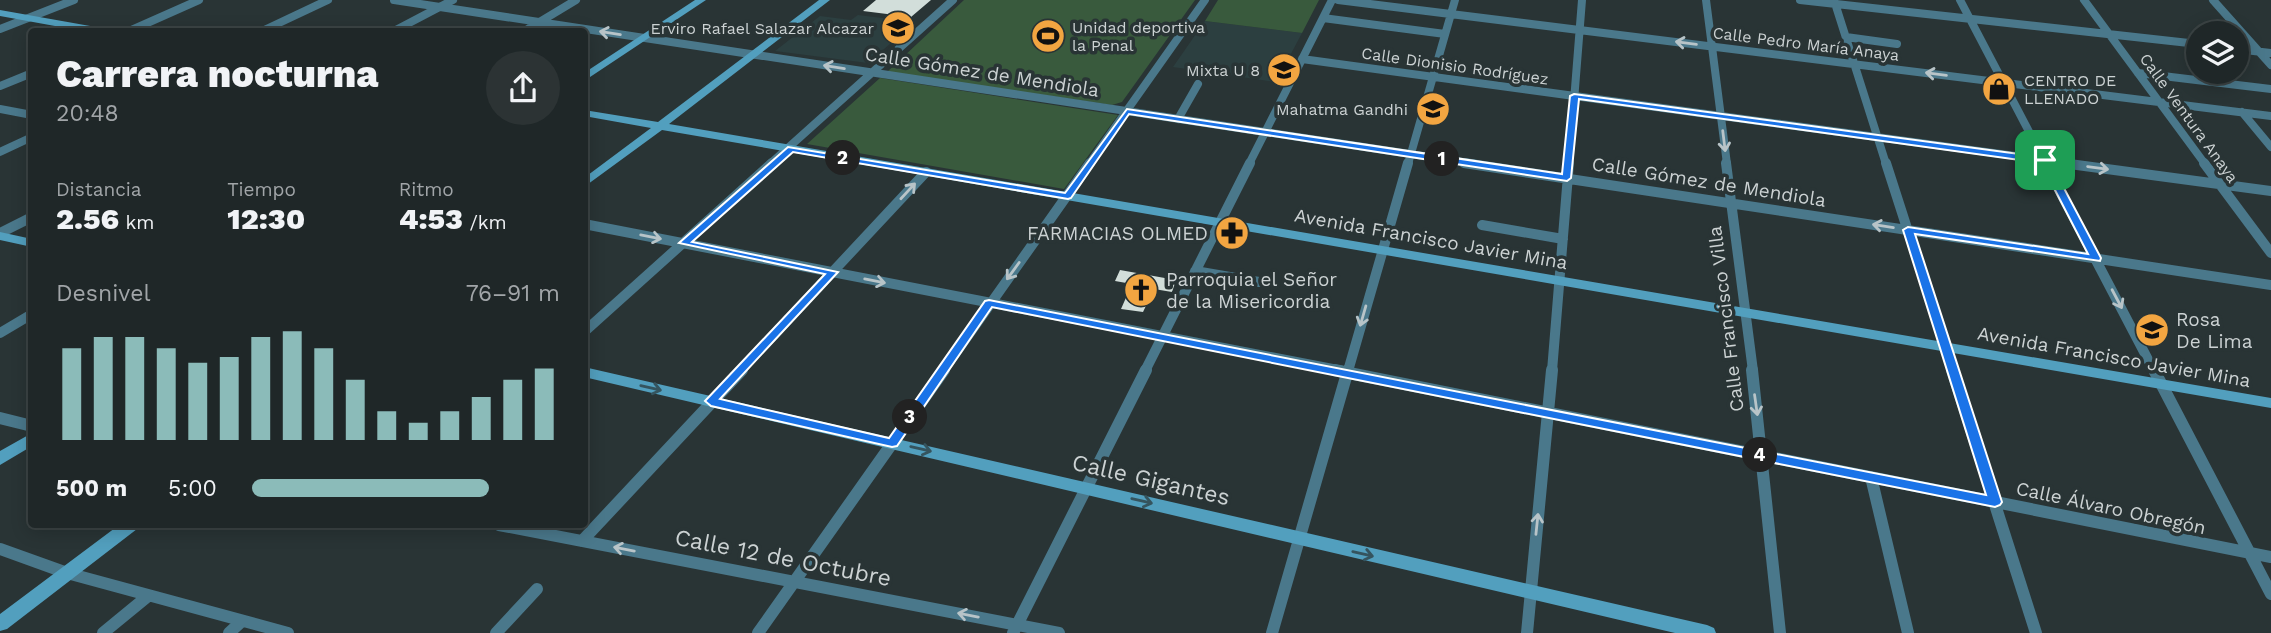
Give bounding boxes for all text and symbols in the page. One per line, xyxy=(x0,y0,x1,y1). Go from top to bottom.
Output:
school or university icon: Erviro Rafael Salazar Alcazar xyxy=(879,9,917,47)
sports icon: Unidad deportiva la Penal xyxy=(1029,17,1067,55)
place label: Unidad deportiva la Penal xyxy=(1072,18,1205,55)
place label: Erviro Rafael Salazar Alcazar xyxy=(651,19,874,38)
map controls xyxy=(2186,21,2249,84)
button: layers xyxy=(2186,21,2249,84)
street label: Calle Pedro María Anaya xyxy=(1712,23,1900,65)
one-way arrow xyxy=(599,26,621,39)
one-way arrow xyxy=(1675,37,1698,50)
street label: Calle Gómez de Mendiola xyxy=(863,42,1101,102)
street label: Calle Dionisio Rodríguez xyxy=(1360,43,1550,89)
street label: Calle Ventura Anaya xyxy=(2136,50,2242,186)
button: share xyxy=(486,51,560,125)
school or university icon: Mixta U 8 xyxy=(1265,51,1303,89)
text: Carrera nocturna xyxy=(56,52,378,96)
one-way arrow xyxy=(824,60,846,73)
place label: Mixta U 8 xyxy=(1186,61,1260,80)
one-way arrow xyxy=(1925,68,1948,81)
shop icon: CENTRO DE LLENADO xyxy=(1980,70,2018,108)
place label: CENTRO DE LLENADO xyxy=(2024,71,2116,108)
school or university icon: Mahatma Gandhi xyxy=(1414,90,1452,128)
text: 20:48 xyxy=(56,100,119,127)
place label: Mahatma Gandhi xyxy=(1276,100,1408,119)
one-way arrow xyxy=(1718,129,1731,151)
pin xyxy=(2015,130,2075,190)
pin: 2 xyxy=(826,140,860,176)
icon: arrive xyxy=(2026,141,2064,179)
pin: 1 xyxy=(1424,142,1460,176)
text: 2 xyxy=(837,146,848,169)
text: 1 xyxy=(1437,147,1446,170)
street label: Calle Gómez de Mendiola xyxy=(1590,152,1828,212)
one-way arrow xyxy=(2086,161,2109,174)
text: Distancia xyxy=(56,178,142,201)
text: Tiempo xyxy=(227,178,296,201)
text: Ritmo xyxy=(399,178,454,201)
one-way arrow xyxy=(900,183,917,200)
text: 2.56 xyxy=(56,201,119,236)
text: 12:30 xyxy=(227,201,305,236)
text: 4:53 xyxy=(399,201,463,236)
street label: Avenida Francisco Javier Mina xyxy=(1293,204,1570,274)
text: km xyxy=(119,211,154,234)
text: /km xyxy=(463,211,507,234)
pharmacy icon: FARMACIAS OLMED xyxy=(1213,214,1251,252)
one-way arrow xyxy=(1872,219,1895,232)
place label: FARMACIAS OLMED xyxy=(1027,222,1208,245)
street label: Calle Francisco Villa xyxy=(1703,225,1749,413)
one-way arrow xyxy=(639,230,662,244)
one-way arrow xyxy=(1005,261,1020,280)
place label: Parroquia el Señor de la Misericordia xyxy=(1166,268,1337,313)
church icon: Parroquia el Señor de la Misericordia xyxy=(1122,271,1160,309)
one-way arrow xyxy=(863,274,886,288)
text: Desnivel xyxy=(56,280,151,307)
text: 76–91 m xyxy=(466,280,560,307)
one-way arrow xyxy=(2111,288,2124,309)
one-way arrow xyxy=(1355,305,1368,327)
place label: Rosa De Lima xyxy=(2176,308,2253,353)
school or university icon: Rosa De Lima xyxy=(2133,311,2171,349)
street label: Avenida Francisco Javier Mina xyxy=(1976,322,2253,392)
one-way arrow xyxy=(639,381,662,395)
one-way arrow xyxy=(1750,393,1763,415)
pin: 3 xyxy=(892,400,928,434)
text: 3 xyxy=(904,405,915,428)
pin: 4 xyxy=(1742,438,1778,472)
text: 4 xyxy=(1753,443,1766,466)
one-way arrow xyxy=(909,444,931,457)
street label: Calle Gigantes xyxy=(1069,449,1233,511)
text: 500 m xyxy=(56,475,127,502)
text: 5:00 xyxy=(168,475,217,502)
street label: Calle Álvaro Obregón xyxy=(2014,477,2208,539)
one-way arrow xyxy=(1130,495,1153,509)
one-way arrow xyxy=(1531,513,1544,536)
street label: Calle 12 de Octubre xyxy=(672,524,894,592)
one-way arrow xyxy=(613,542,636,555)
one-way arrow xyxy=(1351,548,1374,561)
one-way arrow xyxy=(957,608,980,622)

